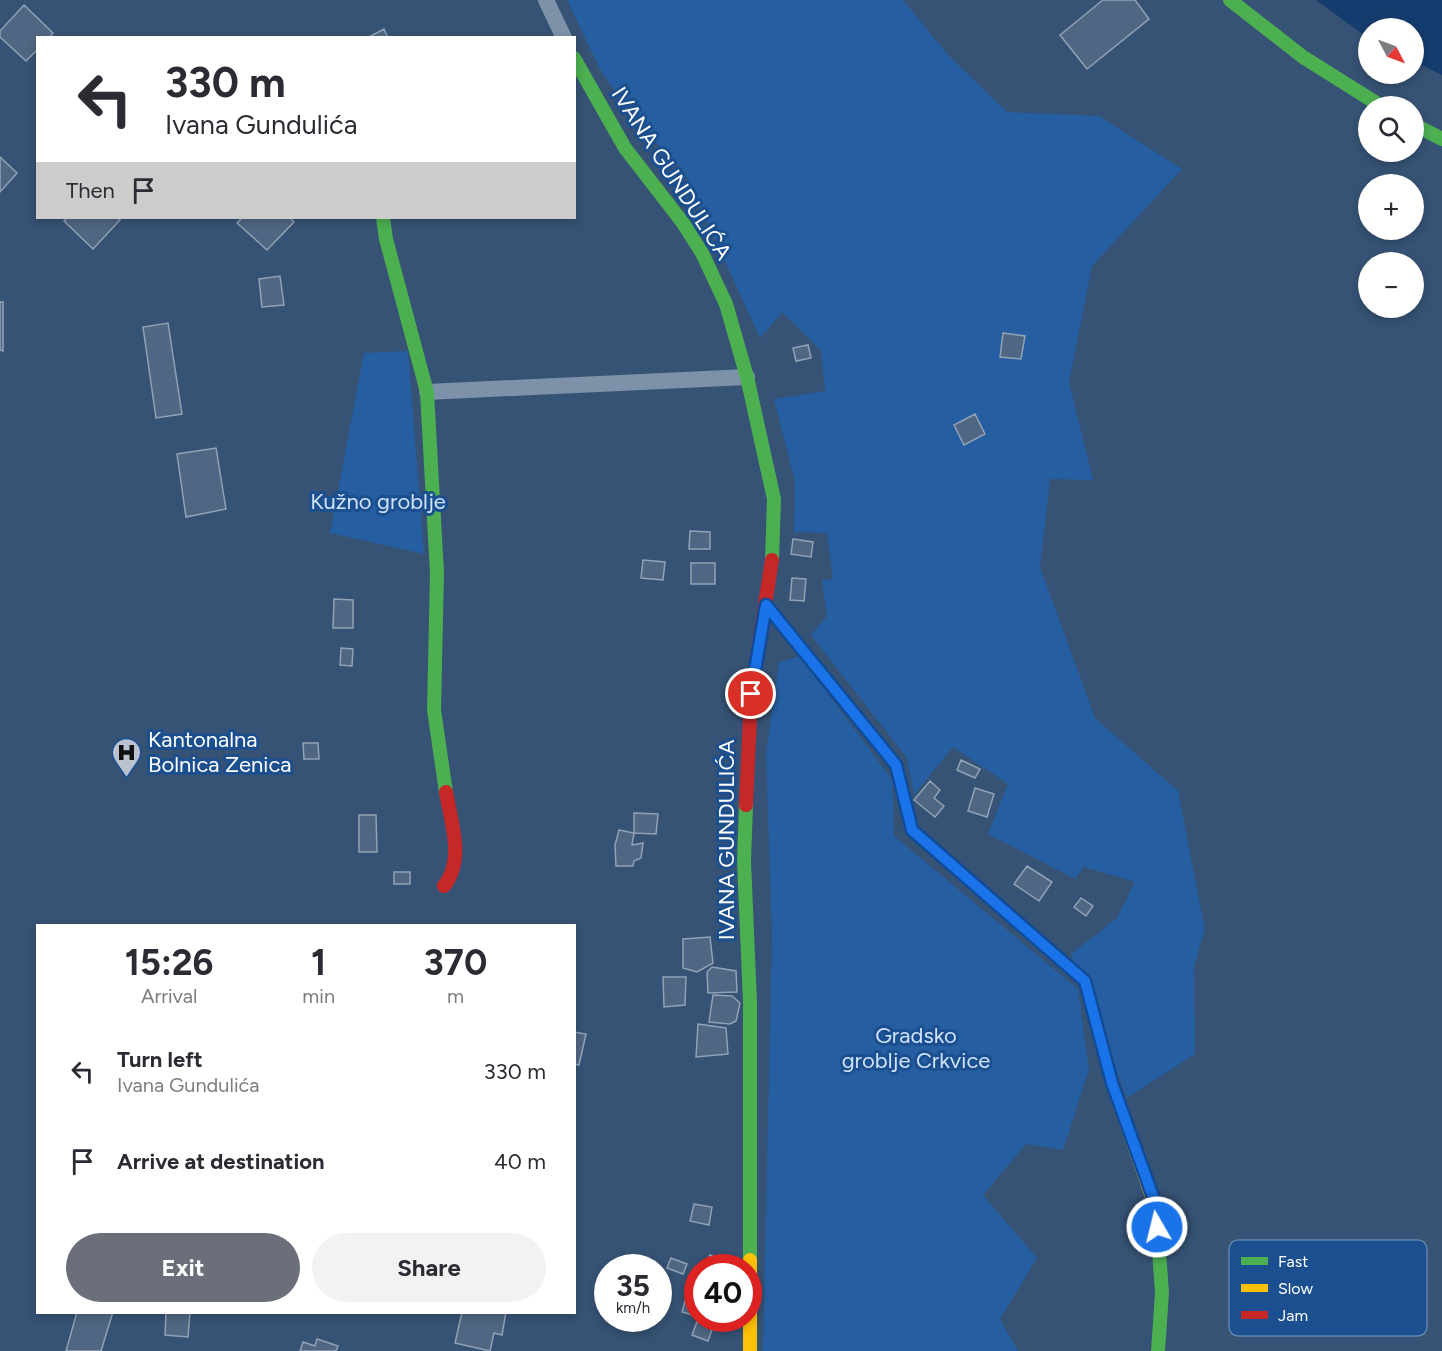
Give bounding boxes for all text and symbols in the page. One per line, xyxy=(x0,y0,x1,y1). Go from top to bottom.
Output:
north arrow xyxy=(1358,18,1424,84)
map controls xyxy=(1358,18,1424,318)
text: 330 m xyxy=(165,57,286,108)
icon: left xyxy=(66,60,144,138)
street label: IVANA GUNDULIĆA xyxy=(606,82,738,265)
button: search xyxy=(1358,96,1424,162)
text: Ivana Gundulića xyxy=(165,108,357,141)
icon: arrive xyxy=(127,174,160,207)
button: + xyxy=(1358,174,1424,240)
text: Then xyxy=(66,177,115,204)
button: − xyxy=(1358,252,1424,318)
park label: Kužno groblje xyxy=(310,488,446,515)
pin xyxy=(725,668,776,719)
icon: arrive xyxy=(734,677,767,710)
place label: Kantonalna Bolnica Zenica xyxy=(148,726,292,778)
hospital icon: Kantonalna Bolnica Zenica xyxy=(111,736,143,778)
street label: IVANA GUNDULIĆA xyxy=(713,740,740,940)
text: 15:26 xyxy=(125,941,213,984)
text: 1 xyxy=(311,941,326,984)
text: 370 xyxy=(424,941,487,984)
text: Arrival xyxy=(141,984,197,1008)
text: min xyxy=(302,984,335,1008)
text: m xyxy=(447,984,464,1008)
park label: Gradsko groblje Crkvice xyxy=(842,1022,990,1074)
text: Turn left xyxy=(117,1046,203,1073)
icon: left xyxy=(66,1055,99,1088)
text: 330 m xyxy=(484,1058,546,1085)
text: Ivana Gundulića xyxy=(117,1073,260,1097)
icon: arrive xyxy=(66,1145,99,1178)
text: Arrive at destination xyxy=(117,1148,325,1175)
text: 40 m xyxy=(494,1148,546,1175)
position arrow xyxy=(1125,1195,1189,1259)
button: Exit xyxy=(66,1233,300,1302)
button: Share xyxy=(312,1233,546,1302)
legend xyxy=(1229,1240,1427,1336)
text: Fast xyxy=(1278,1252,1308,1271)
speed limit sign: 40 xyxy=(684,1254,762,1332)
text: 35 xyxy=(616,1267,650,1304)
text: Slow xyxy=(1278,1279,1313,1298)
text: km/h xyxy=(616,1299,650,1317)
text: Jam xyxy=(1278,1306,1308,1325)

